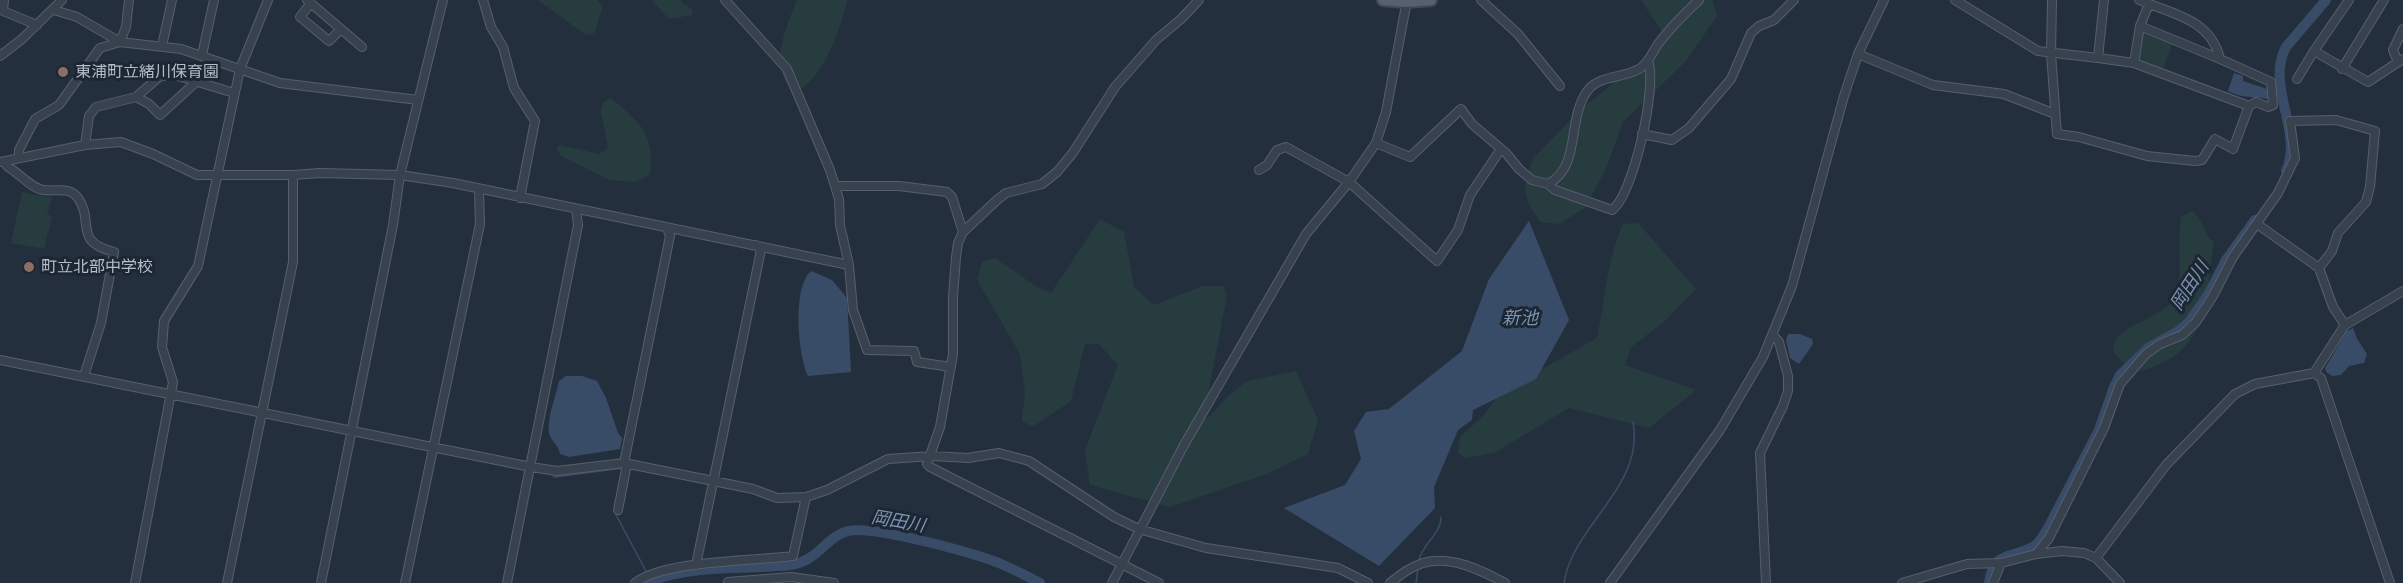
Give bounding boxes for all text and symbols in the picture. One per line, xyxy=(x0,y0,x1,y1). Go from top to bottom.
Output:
place label: 東浦町立緒川保育園 xyxy=(75,62,219,82)
marker: 東浦町立緒川保育園 xyxy=(56,65,70,79)
place label: 町立北部中学校 xyxy=(41,257,153,277)
water label: 岡田川 xyxy=(2166,257,2214,315)
marker: 町立北部中学校 xyxy=(22,260,36,274)
water label: 新池 xyxy=(1502,308,1538,330)
water label: 岡田川 xyxy=(870,507,926,537)

